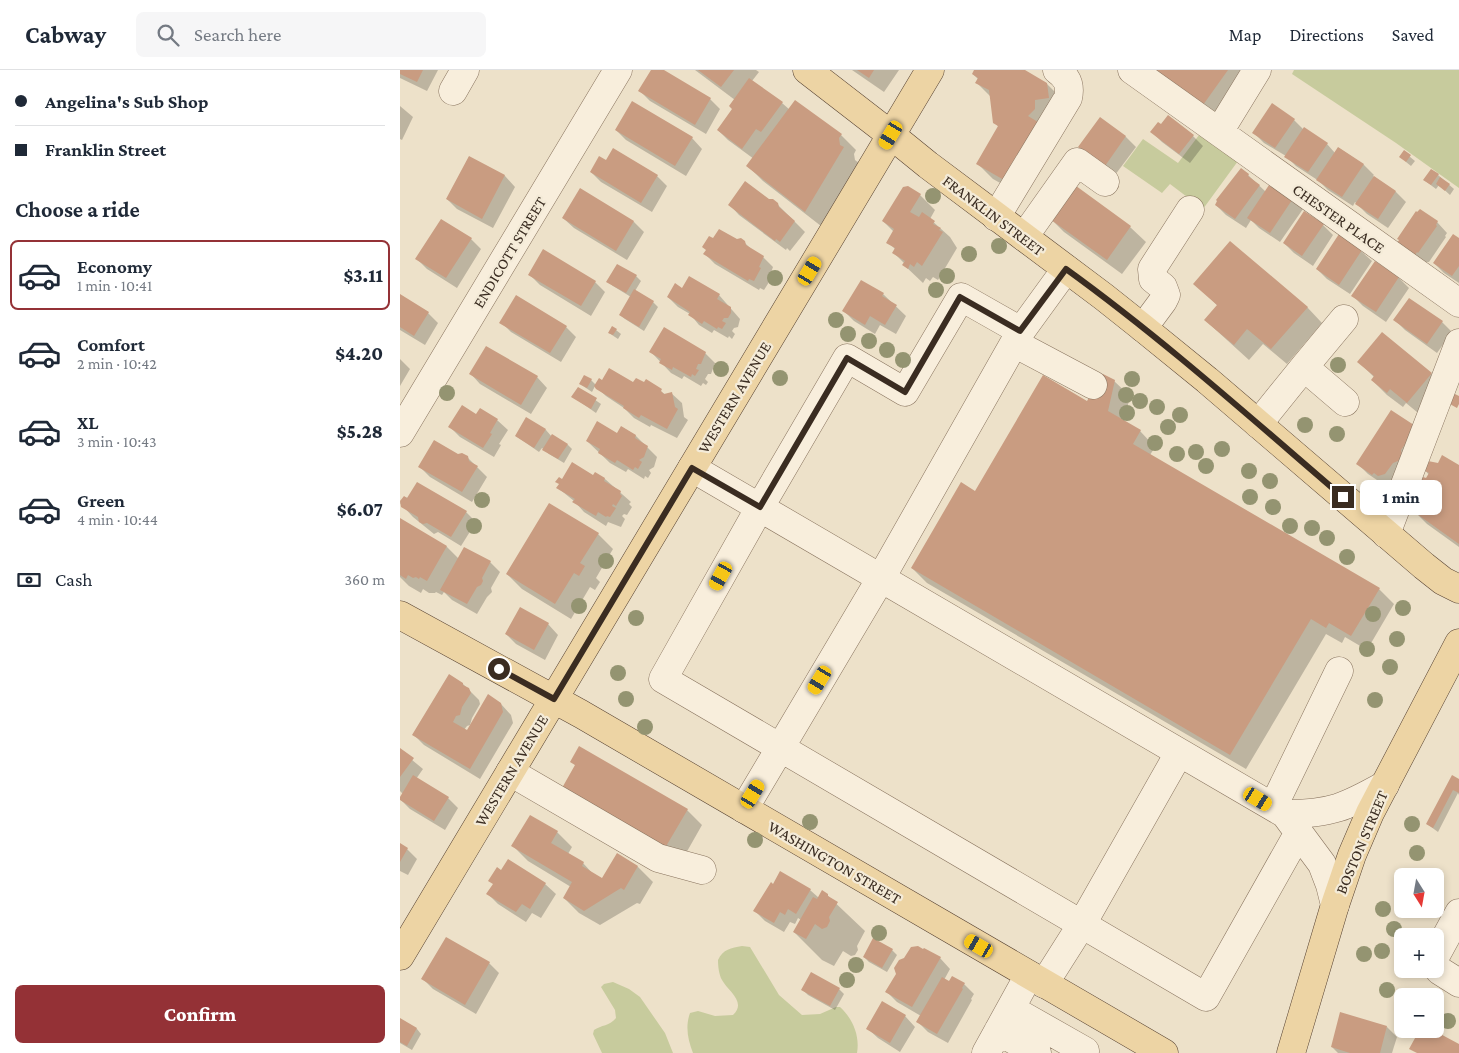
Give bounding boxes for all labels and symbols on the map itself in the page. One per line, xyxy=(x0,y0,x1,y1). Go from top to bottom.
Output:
car xyxy=(876,118,905,152)
street label: FRANKLIN STREET xyxy=(940,172,1048,259)
street label: CHESTER PLACE xyxy=(1289,180,1388,257)
street label: ENDICOTT STREET xyxy=(470,194,549,311)
car xyxy=(795,254,824,288)
street label: WESTERN AVENUE xyxy=(694,338,775,456)
callout: 1 min xyxy=(1360,480,1443,514)
route end xyxy=(1332,486,1354,508)
car xyxy=(707,559,734,593)
route start xyxy=(488,658,510,680)
car xyxy=(805,663,834,697)
street label: WESTERN AVENUE xyxy=(471,711,552,829)
car xyxy=(738,777,767,811)
car xyxy=(1241,785,1274,813)
street label: BOSTON STREET xyxy=(1332,788,1391,896)
street label: WASHINGTON STREET xyxy=(765,817,904,908)
north arrow xyxy=(1394,868,1444,918)
car xyxy=(962,932,995,960)

